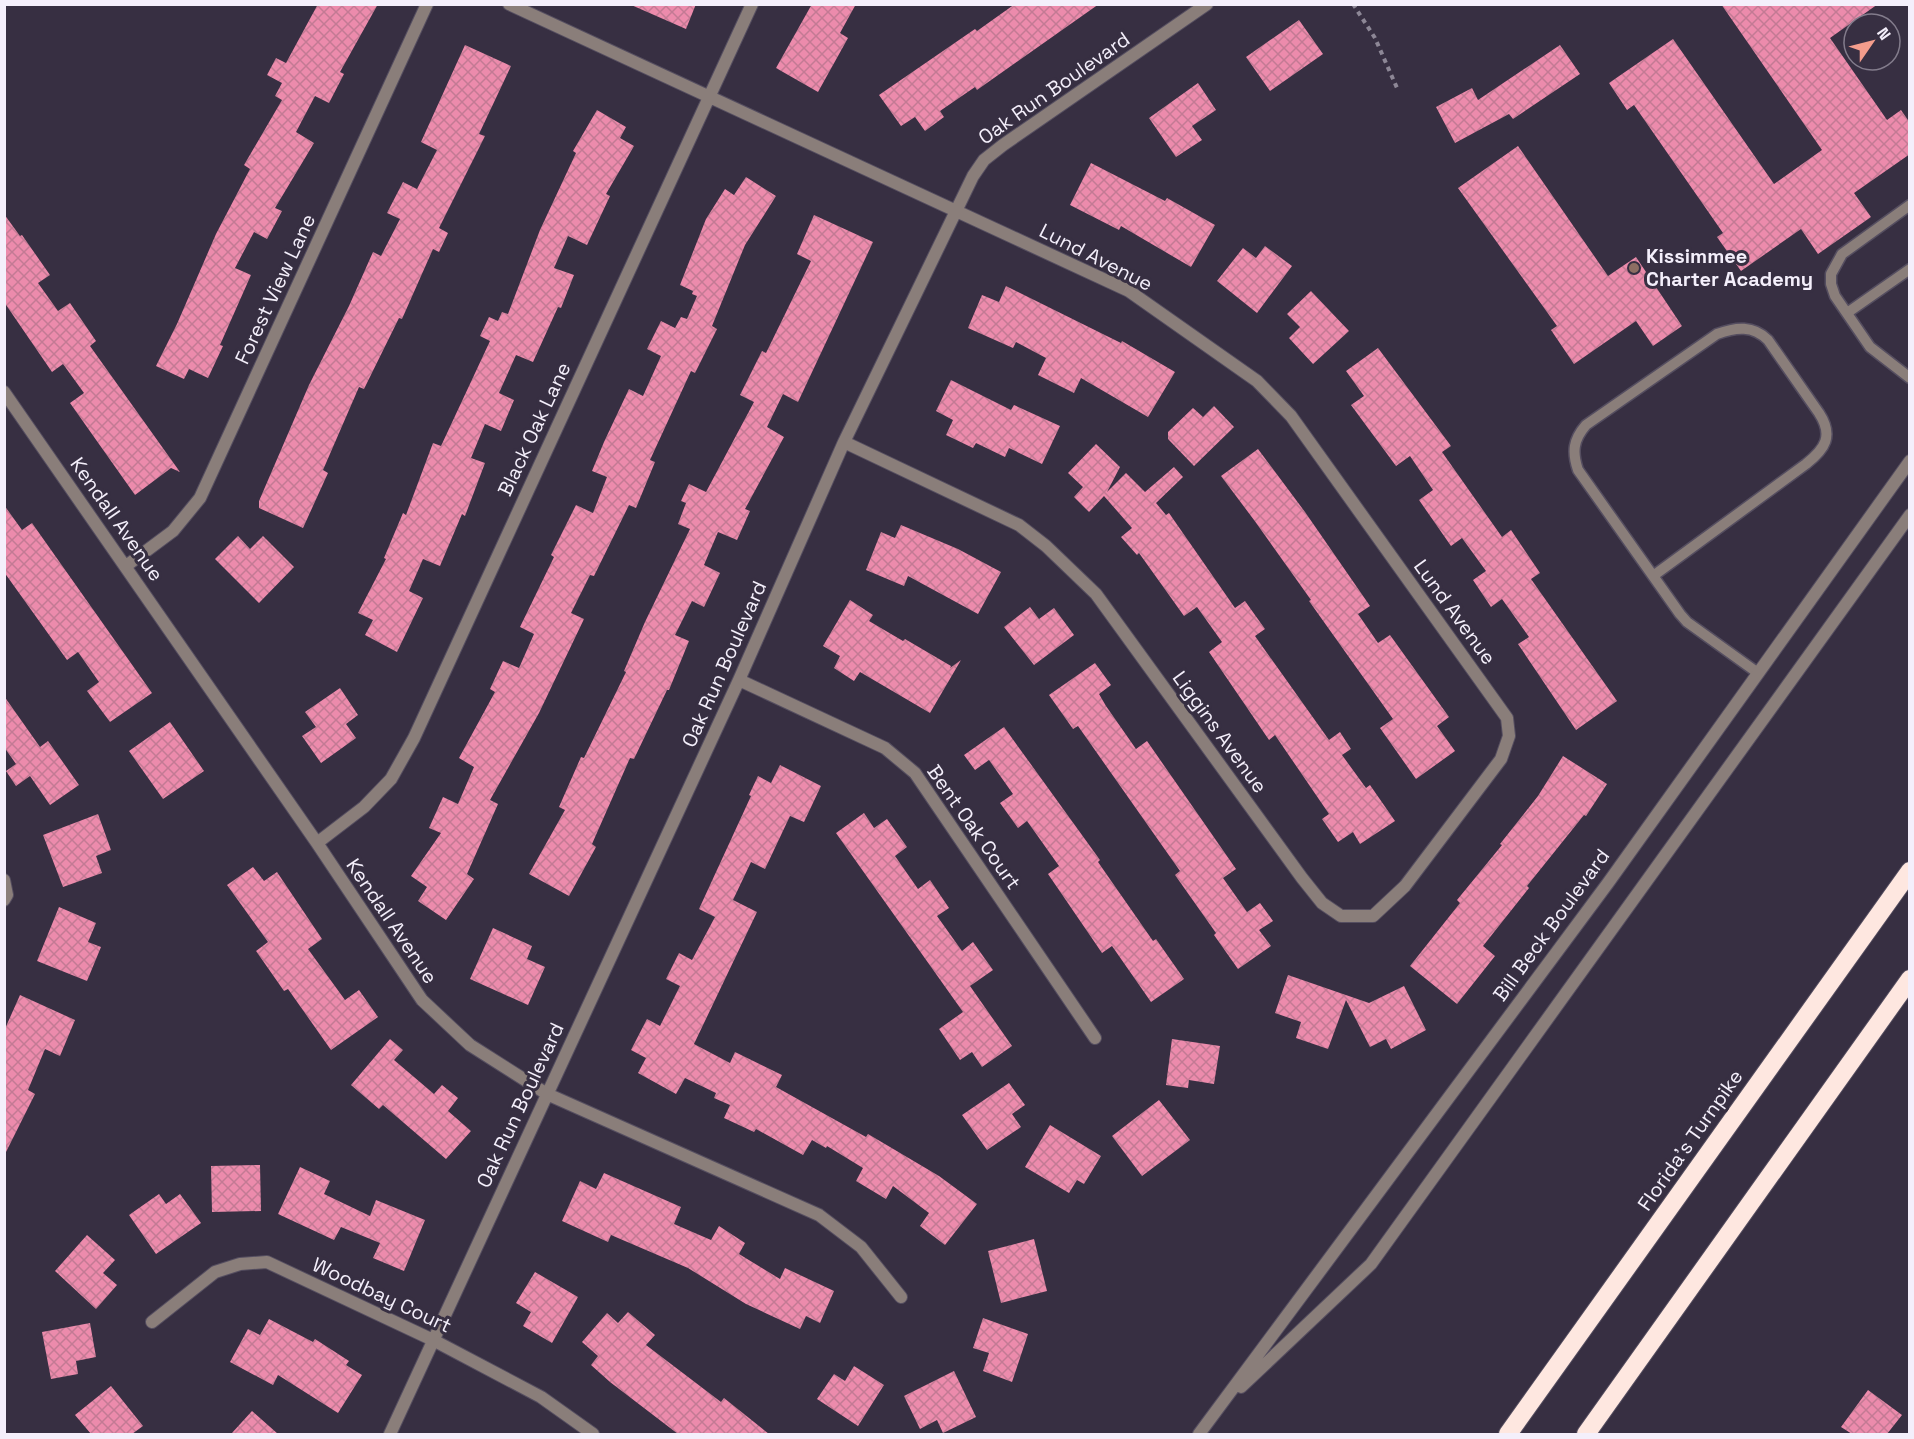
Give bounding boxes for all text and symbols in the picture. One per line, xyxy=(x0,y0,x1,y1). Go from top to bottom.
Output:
north arrow xyxy=(1842,12,1902,72)
text: N xyxy=(1872,23,1896,44)
street label: Oak Run Boulevard xyxy=(973,26,1135,150)
street label: Forest View Lane xyxy=(229,210,321,368)
street label: Lund Avenue xyxy=(1035,217,1157,297)
place label: Kissimmee Charter Academy xyxy=(1646,243,1813,292)
marker: Kissimmee Charter Academy xyxy=(1627,261,1641,275)
street label: Black Oak Lane xyxy=(492,358,576,500)
street label: Kendall Avenue xyxy=(65,452,169,586)
street label: Lund Avenue xyxy=(1408,554,1502,670)
street label: Oak Run Boulevard xyxy=(676,577,772,751)
street label: Liggins Avenue xyxy=(1167,666,1273,798)
street label: Bent Oak Court xyxy=(921,760,1027,894)
street label: Bill Beck Boulevard xyxy=(1487,844,1615,1006)
street label: Kendall Avenue xyxy=(341,853,443,989)
street label: Oak Run Boulevard xyxy=(470,1018,570,1192)
street label: Florida's Turnpike xyxy=(1632,1064,1748,1216)
street label: Woodbay Court xyxy=(308,1251,456,1339)

